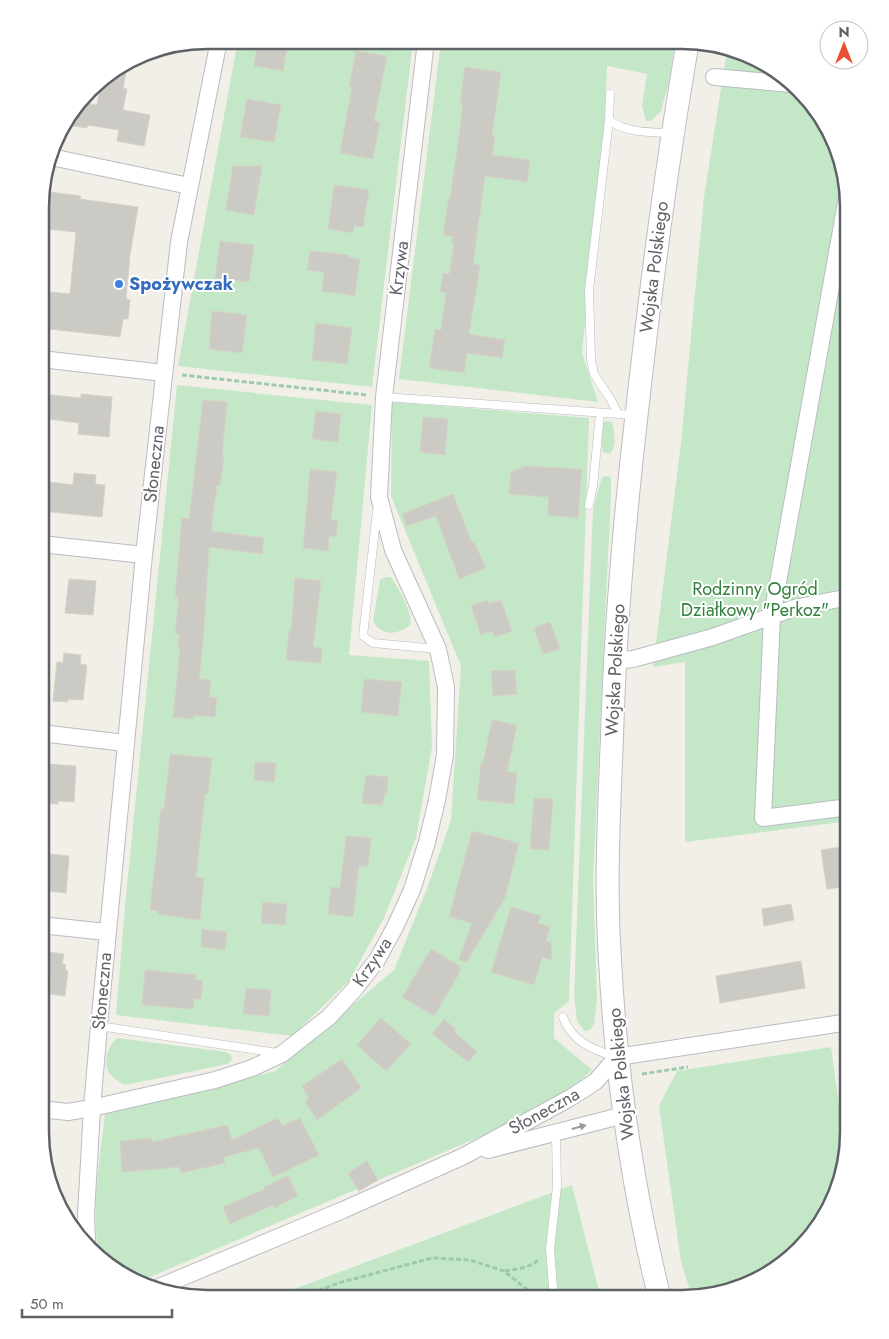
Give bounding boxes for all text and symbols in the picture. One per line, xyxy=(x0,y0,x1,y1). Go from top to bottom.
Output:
north arrow xyxy=(819,20,869,70)
text: N xyxy=(838,22,850,42)
street label: Wojska Polskiego xyxy=(633,200,675,334)
street label: Krzywa xyxy=(383,239,415,297)
place label: Spożywczak xyxy=(129,271,234,297)
marker: Spożywczak xyxy=(113,278,125,290)
street label: Słoneczna xyxy=(137,424,171,504)
park label: Rodzinny Ogród Działkowy "Perkoz" xyxy=(681,576,829,623)
street label: Wojska Polskiego xyxy=(599,603,631,737)
street label: Krzywa xyxy=(346,932,398,992)
street label: Słoneczna xyxy=(86,951,118,1031)
street label: Wojska Polskiego xyxy=(601,1007,641,1141)
street label: Słoneczna xyxy=(504,1081,584,1141)
one-way arrow xyxy=(571,1122,586,1130)
scale bar xyxy=(22,1286,172,1318)
text: 50 m xyxy=(30,1293,64,1315)

